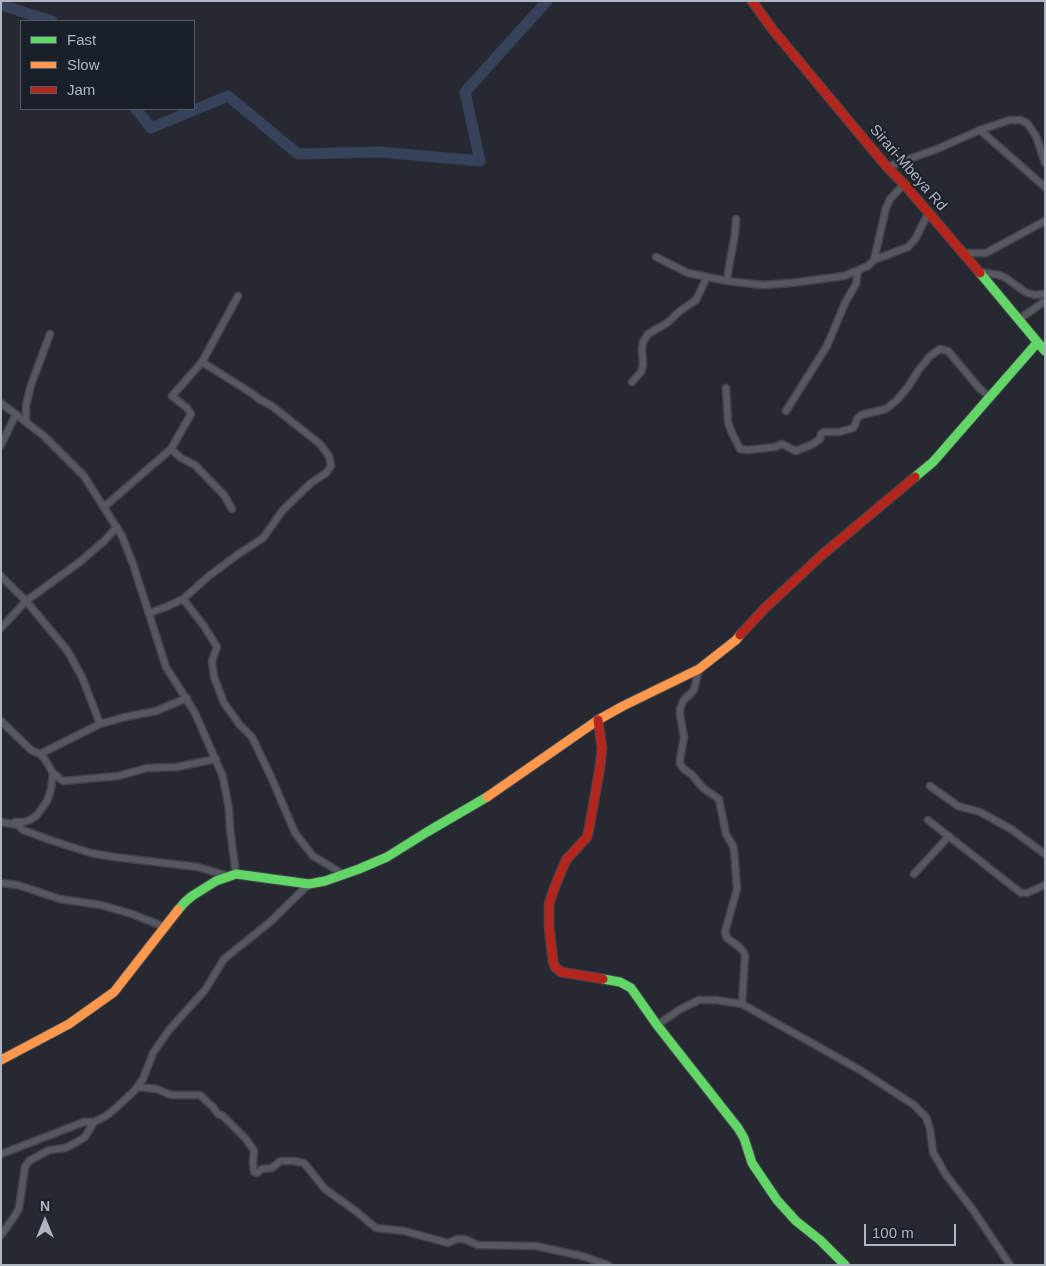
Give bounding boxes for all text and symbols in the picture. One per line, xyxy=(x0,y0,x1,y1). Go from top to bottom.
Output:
legend xyxy=(20,20,195,110)
text: Fast xyxy=(67,31,96,48)
text: Slow xyxy=(67,56,100,73)
text: Jam xyxy=(67,81,95,98)
street label: Sirari-Mbeya Rd xyxy=(866,121,950,215)
north arrow xyxy=(20,1196,70,1246)
text: N xyxy=(40,1198,50,1214)
scale bar xyxy=(866,1214,958,1246)
text: 100 m xyxy=(872,1224,914,1241)

